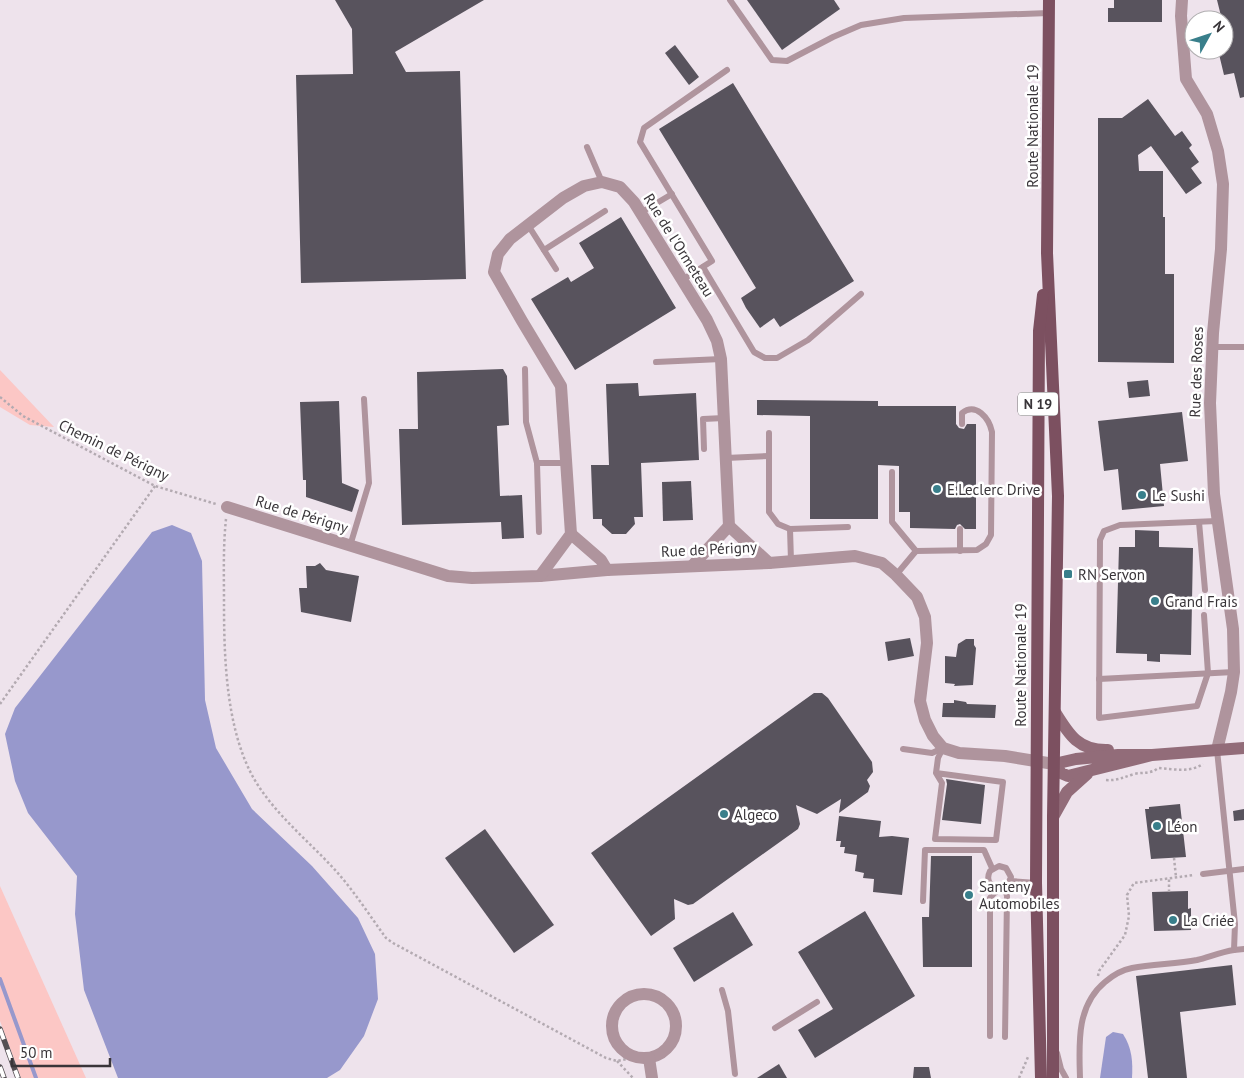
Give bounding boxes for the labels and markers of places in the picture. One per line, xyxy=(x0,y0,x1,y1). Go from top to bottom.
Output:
place label: E.Leclerc Drive xyxy=(947,480,1040,499)
marker: E.Leclerc Drive xyxy=(931,483,943,495)
place label: Le Sushi xyxy=(1152,486,1205,505)
marker: Le Sushi xyxy=(1136,489,1148,501)
place label: RN Servon xyxy=(1078,565,1145,584)
marker: RN Servon xyxy=(1062,568,1074,580)
place label: Grand Frais xyxy=(1165,592,1238,611)
marker: Grand Frais xyxy=(1149,595,1161,607)
place label: Algeco xyxy=(734,805,777,824)
marker: Algeco xyxy=(718,808,730,820)
place label: Léon xyxy=(1167,817,1198,836)
marker: Léon xyxy=(1151,820,1163,832)
place label: Santeny Automobiles xyxy=(979,877,1059,913)
marker: Santeny Automobiles xyxy=(963,889,975,901)
place label: La Criée xyxy=(1183,911,1234,930)
marker: La Criée xyxy=(1167,914,1179,926)

